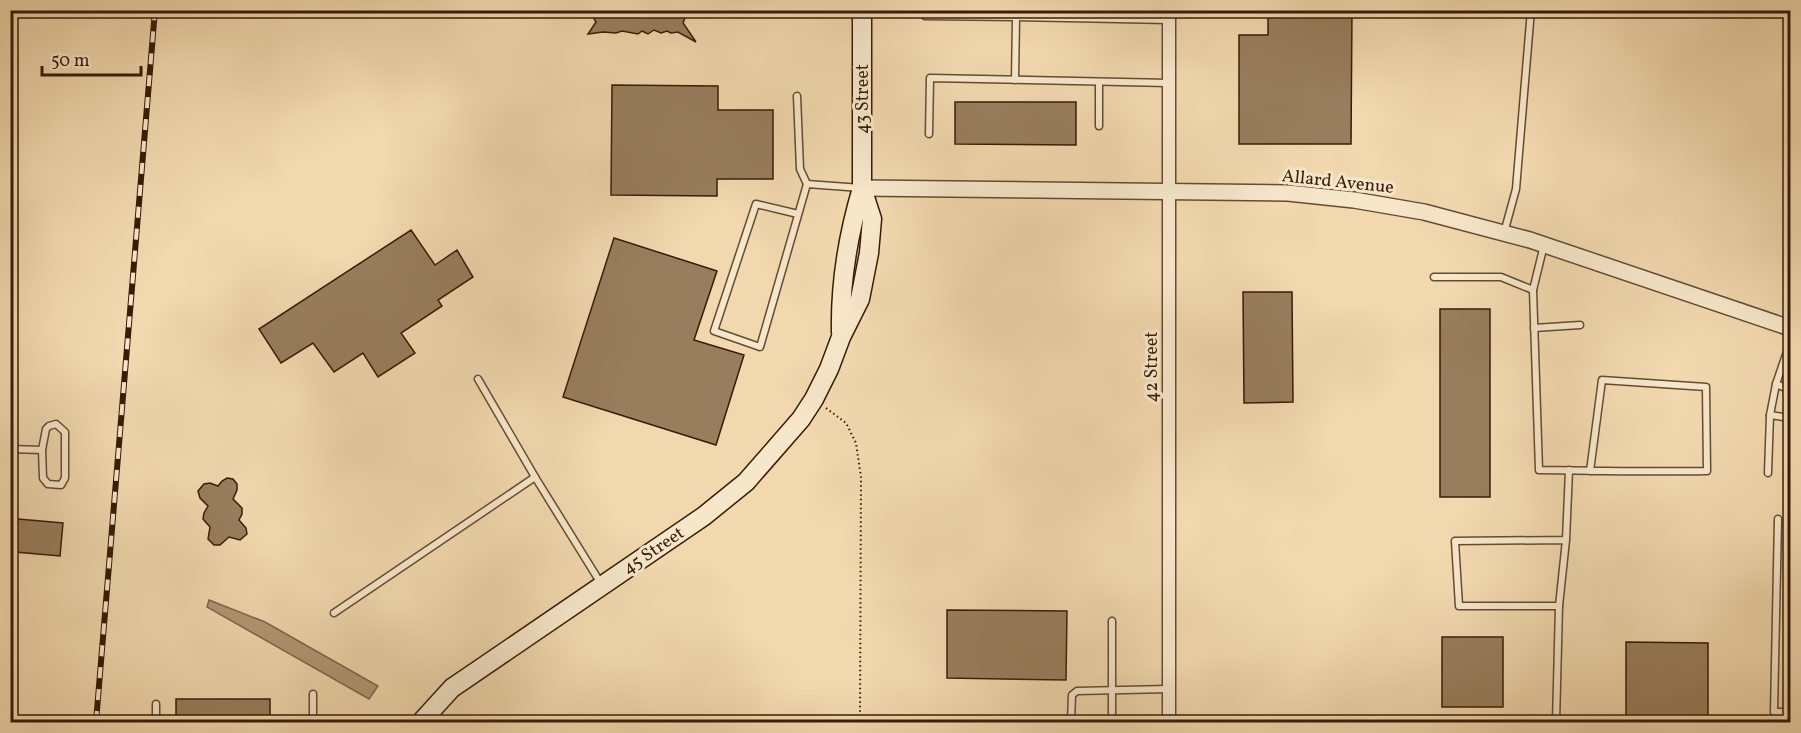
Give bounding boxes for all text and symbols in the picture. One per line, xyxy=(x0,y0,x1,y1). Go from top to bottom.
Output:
scale bar xyxy=(42,39,141,77)
text: 50 m xyxy=(51,49,90,74)
street label: 43 Street xyxy=(851,64,876,134)
street label: Allard Avenue xyxy=(1281,164,1395,201)
street label: 42 Street xyxy=(1140,331,1165,403)
street label: 45 Street xyxy=(618,521,690,581)

